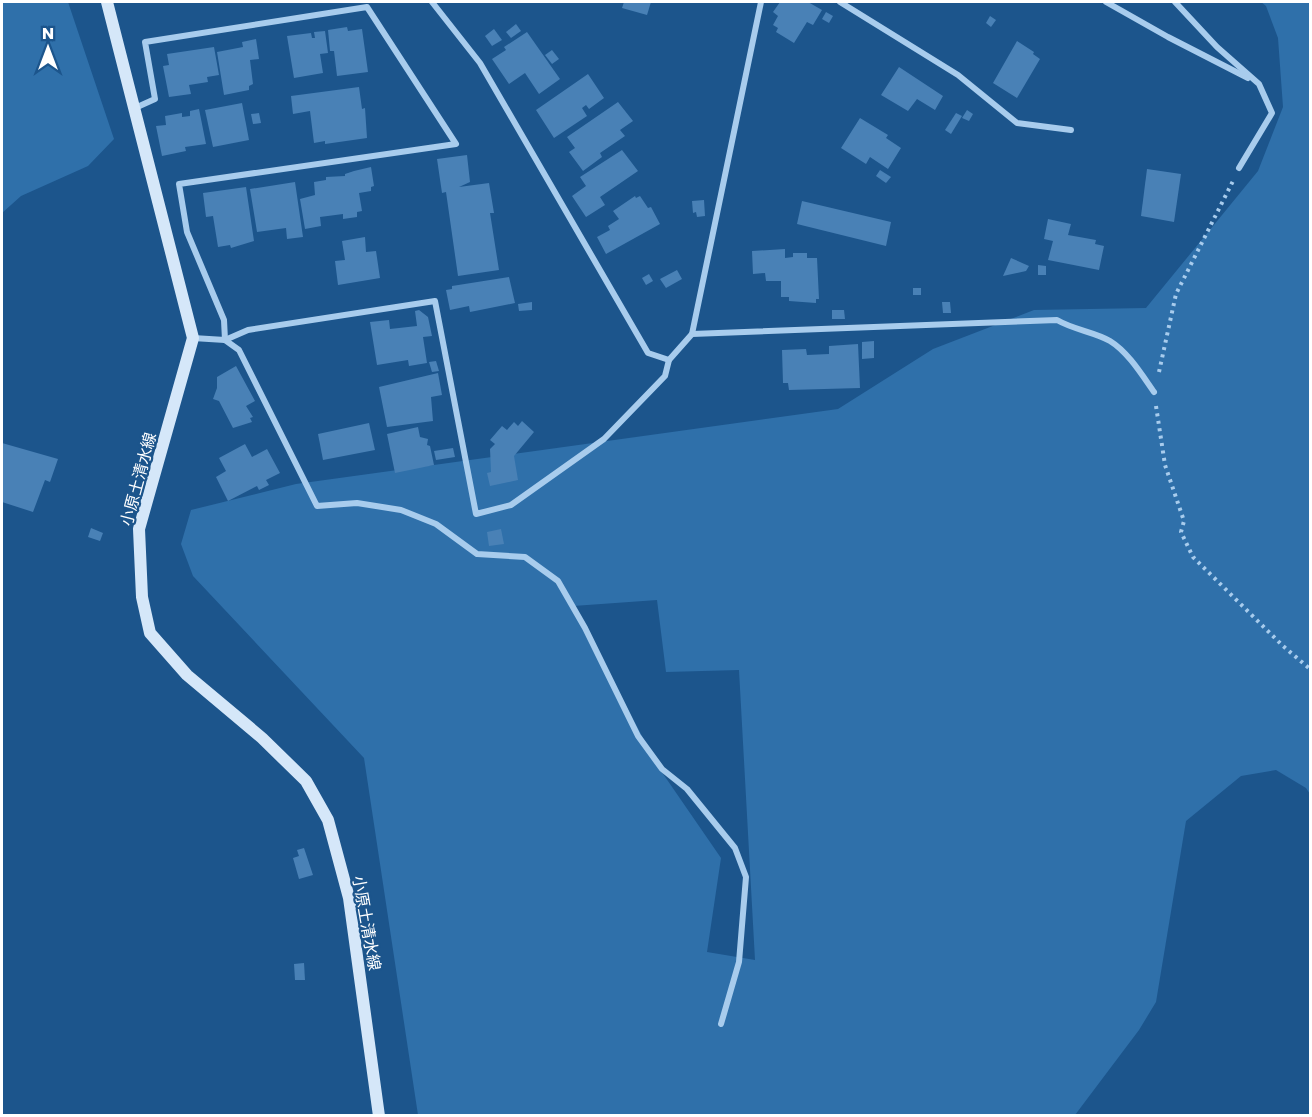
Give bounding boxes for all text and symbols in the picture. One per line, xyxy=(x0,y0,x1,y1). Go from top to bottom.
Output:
north arrow xyxy=(18,18,78,78)
text: N xyxy=(42,22,54,45)
street label: 小原土清水線 xyxy=(115,430,162,528)
street label: 小原土清水線 xyxy=(347,874,386,972)

